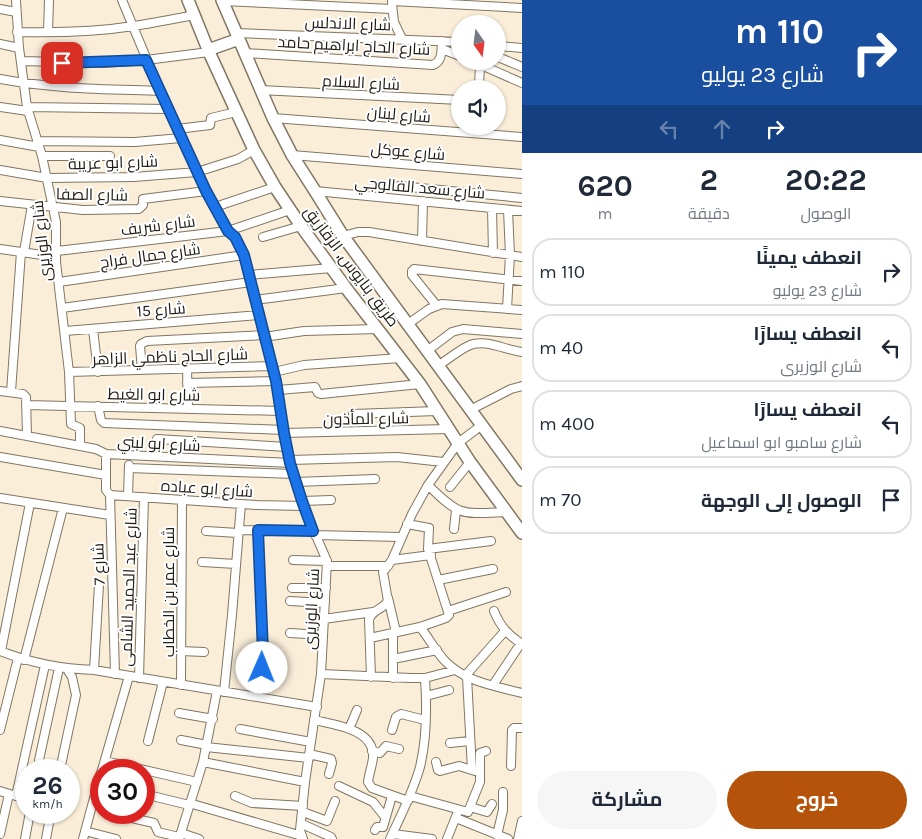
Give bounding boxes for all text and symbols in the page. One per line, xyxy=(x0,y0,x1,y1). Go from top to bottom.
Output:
text: 110 m xyxy=(735,11,824,52)
street label: شارع الاندلس xyxy=(304,12,392,37)
north arrow xyxy=(451,15,506,70)
map controls xyxy=(451,15,506,135)
icon: right xyxy=(842,20,907,85)
street label: شارع الحاج ابراهيم حامد xyxy=(277,32,431,61)
pin xyxy=(41,42,83,84)
icon: arrive xyxy=(48,49,76,77)
text: شارع 23 يوليو xyxy=(701,62,824,88)
street label: شارع السلام xyxy=(321,71,400,96)
button: sound xyxy=(451,80,506,135)
street label: شارع لبنان xyxy=(366,102,432,129)
icon: left xyxy=(655,115,683,143)
icon: ahead xyxy=(708,115,736,143)
icon: right xyxy=(761,115,789,143)
street label: شارع عوكل xyxy=(370,139,446,166)
street label: شارع ابو عريبة xyxy=(68,151,158,176)
text: 2 xyxy=(700,162,718,198)
text: 20:22 xyxy=(785,162,867,198)
text: 620 xyxy=(577,168,633,204)
street label: شارع سعد الفالوجي xyxy=(354,172,486,207)
street label: شارع الصفا xyxy=(56,184,128,207)
street label: شارع الوزيرى xyxy=(28,199,57,283)
street label: طريق بنايوس, الزقازيق xyxy=(299,202,403,331)
text: m xyxy=(598,204,613,223)
text: دقيقة xyxy=(688,204,730,223)
text: الوصول xyxy=(800,204,851,223)
street label: شارع شريف xyxy=(120,211,197,241)
street label: شارع جمال فراج xyxy=(98,239,202,274)
text: انعطف يمينًا xyxy=(756,247,862,269)
icon: right xyxy=(877,258,905,286)
text: 110 m xyxy=(539,261,585,283)
text: شارع 23 يوليو xyxy=(773,281,862,300)
street label: شارع 15 xyxy=(136,298,186,323)
text: انعطف يسارًا xyxy=(754,323,862,345)
icon: left xyxy=(877,334,905,362)
text: 40 m xyxy=(539,337,583,359)
street label: شارع الحاج ناظمي الزاهر xyxy=(91,344,248,373)
text: شارع الوزيرى xyxy=(780,357,862,376)
street label: شارع ابو الغيط xyxy=(107,384,201,407)
text: انعطف يسارًا xyxy=(754,399,862,421)
street label: شارع المأذون xyxy=(323,408,409,431)
icon: left xyxy=(877,410,905,438)
text: 400 m xyxy=(539,413,594,435)
street label: شارع ابو لبني xyxy=(117,432,201,459)
text: شارع سامبو ابو اسماعيل xyxy=(701,433,862,452)
street label: شارع ابو عباده xyxy=(160,476,254,503)
icon: arrive xyxy=(877,486,905,514)
text: 70 m xyxy=(539,489,582,511)
text: الوصول إلى الوجهة xyxy=(701,490,862,512)
street label: شارع عبد الحميد الشامى xyxy=(116,507,143,667)
street label: شارع عمر بن الخطاب xyxy=(159,527,180,657)
street label: شارع 7 xyxy=(88,542,111,585)
street label: شارع الوزيرى xyxy=(300,568,325,650)
position arrow xyxy=(235,641,287,693)
speed limit sign: 30 xyxy=(90,759,155,824)
text: 26 xyxy=(32,771,63,800)
button: مشاركة xyxy=(537,771,717,829)
button: خروج xyxy=(727,771,907,829)
text: km/h xyxy=(32,797,63,811)

